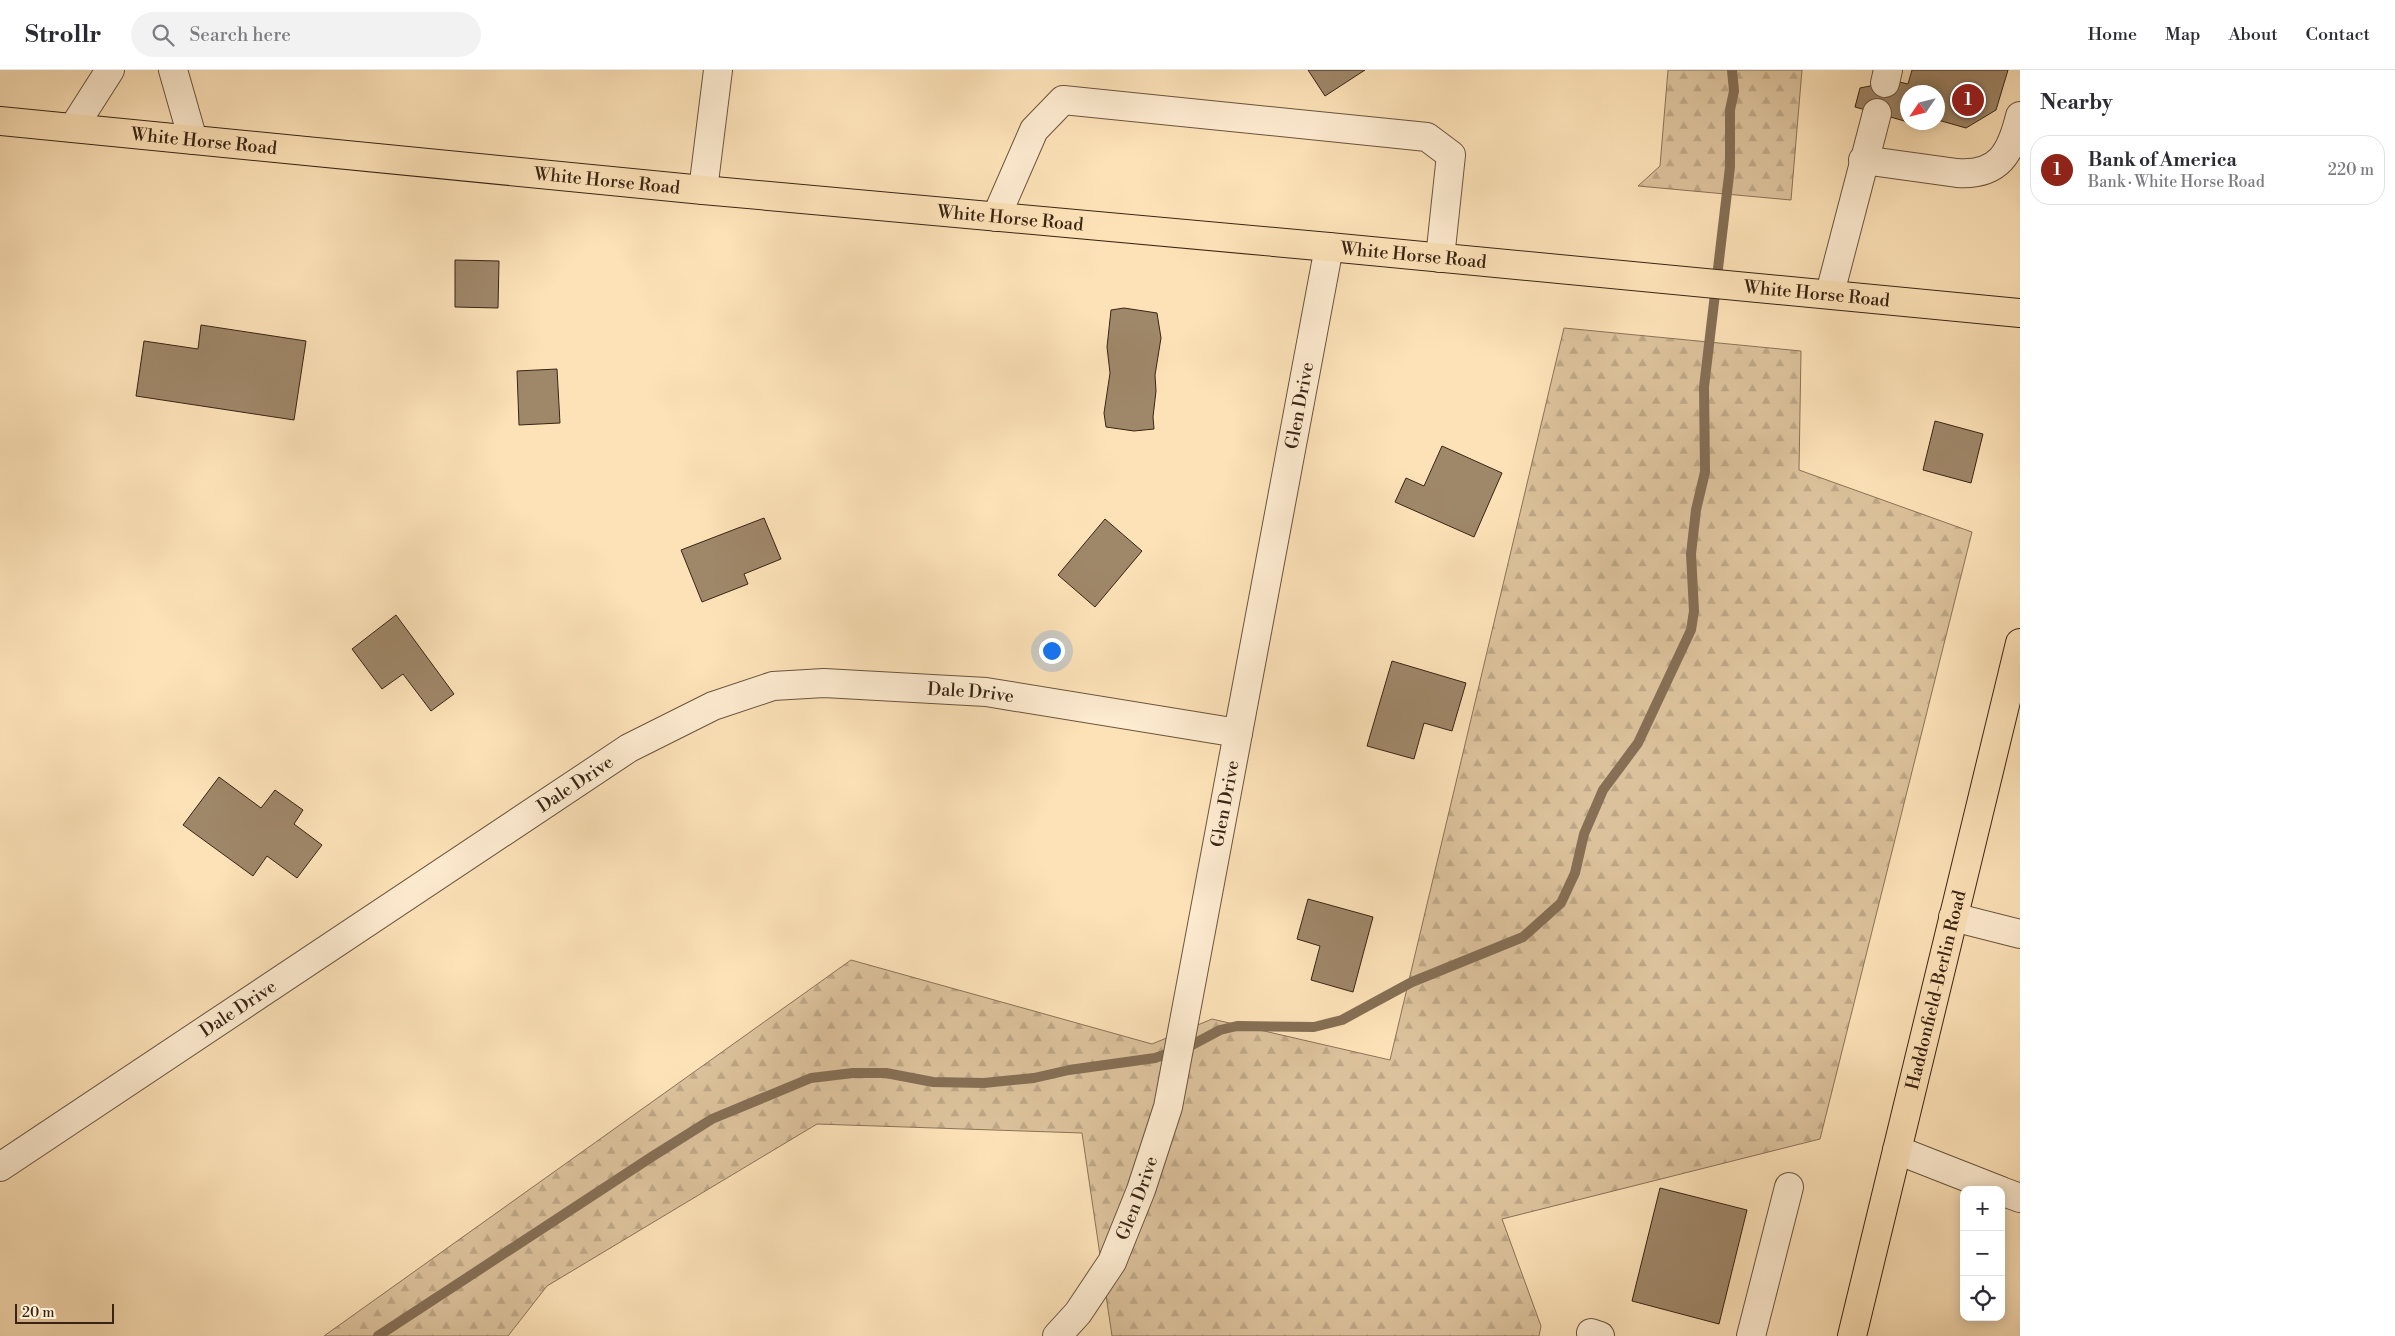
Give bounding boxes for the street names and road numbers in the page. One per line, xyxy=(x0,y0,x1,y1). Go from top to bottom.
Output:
street label: White Horse Road xyxy=(129,122,279,160)
street label: White Horse Road xyxy=(532,162,682,199)
street label: White Horse Road xyxy=(935,200,1085,236)
street label: White Horse Road xyxy=(1339,237,1488,274)
street label: White Horse Road xyxy=(1742,275,1892,312)
street label: Glen Drive xyxy=(1280,360,1319,451)
street label: Dale Drive xyxy=(927,677,1016,708)
street label: Dale Drive xyxy=(532,750,618,818)
street label: Glen Drive xyxy=(1205,758,1244,849)
street label: Haddonfield-Berlin Road xyxy=(1901,887,1971,1092)
street label: Dale Drive xyxy=(195,975,281,1042)
street label: Glen Drive xyxy=(1111,1153,1163,1244)

